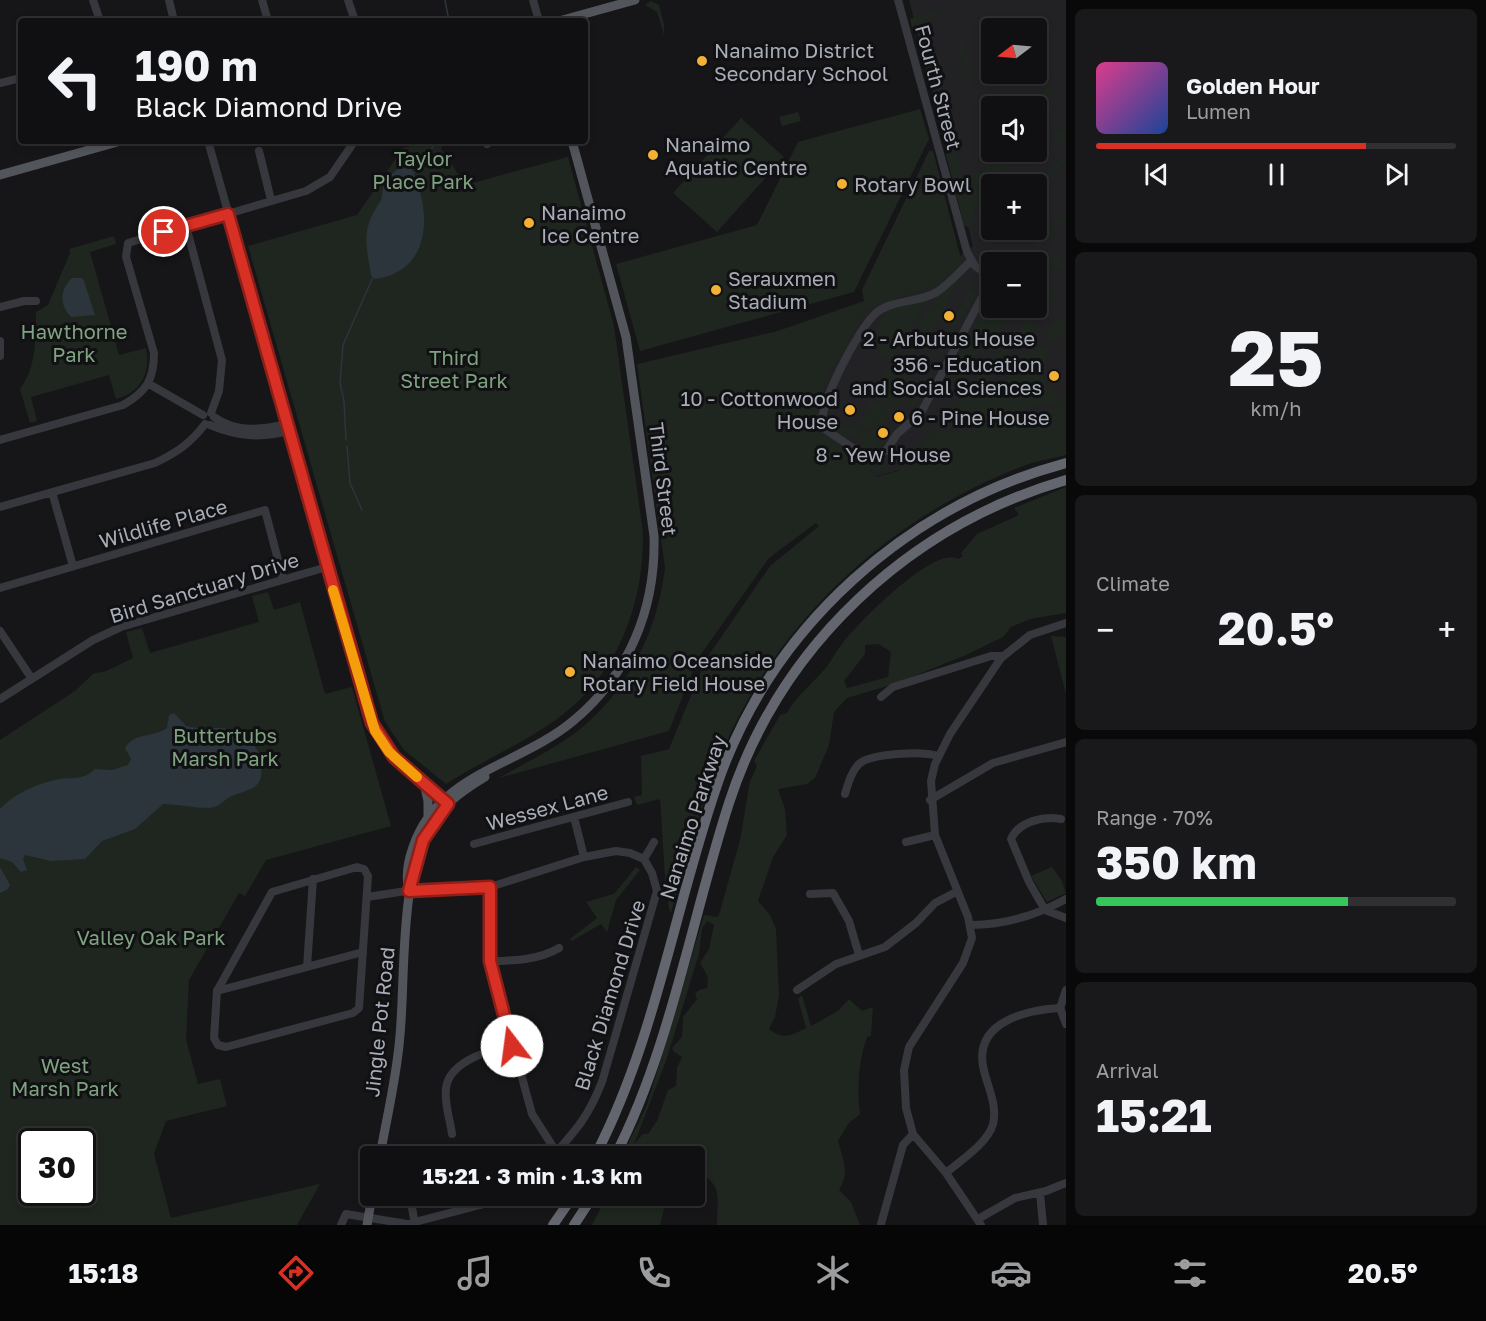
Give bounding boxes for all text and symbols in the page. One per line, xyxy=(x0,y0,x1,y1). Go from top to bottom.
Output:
north arrow xyxy=(981,18,1047,84)
map controls xyxy=(981,18,1047,318)
street label: Fourth Street xyxy=(911,22,967,152)
place label: Nanaimo District Secondary School xyxy=(714,38,888,85)
text: 190 m xyxy=(135,40,258,90)
icon: left xyxy=(36,42,114,120)
marker: Nanaimo District Secondary School xyxy=(695,54,709,68)
text: Golden Hour xyxy=(1186,72,1320,99)
text: Black Diamond Drive xyxy=(135,91,402,123)
button: sound xyxy=(981,96,1047,162)
text: Lumen xyxy=(1186,99,1251,123)
place label: Nanaimo Aquatic Centre xyxy=(665,132,807,179)
park label: Taylor Place Park xyxy=(372,146,474,193)
marker: Nanaimo Aquatic Centre xyxy=(646,148,660,162)
icon: previous xyxy=(1140,158,1173,191)
icon: pause xyxy=(1260,158,1293,191)
icon: next xyxy=(1380,158,1413,191)
place label: Rotary Bowl xyxy=(854,172,971,196)
button: + xyxy=(981,174,1047,240)
marker: Rotary Bowl xyxy=(835,177,849,191)
place label: Nanaimo Ice Centre xyxy=(541,200,639,247)
pin xyxy=(138,206,189,257)
icon: arrive xyxy=(147,215,180,248)
marker: Nanaimo Ice Centre xyxy=(522,216,536,230)
button: − xyxy=(981,252,1047,318)
place label: Serauxmen Stadium xyxy=(728,266,836,313)
marker: Serauxmen Stadium xyxy=(709,283,723,297)
marker: 2 - Arbutus House xyxy=(942,309,956,323)
text: 25 xyxy=(1228,310,1324,403)
park label: Hawthorne Park xyxy=(21,319,127,366)
place label: 2 - Arbutus House xyxy=(863,326,1035,350)
park label: Third Street Park xyxy=(400,345,508,392)
place label: 356 - Education and Social Sciences xyxy=(851,352,1042,399)
marker: 356 - Education and Social Sciences xyxy=(1047,369,1061,383)
place label: 10 - Cottonwood House xyxy=(681,386,838,433)
text: km/h xyxy=(1251,396,1301,420)
marker: 10 - Cottonwood House xyxy=(843,403,857,417)
place label: 6 - Pine House xyxy=(911,405,1050,429)
marker: 6 - Pine House xyxy=(892,410,906,424)
street label: Third Street xyxy=(645,421,683,537)
marker: 8 - Yew House xyxy=(876,426,890,440)
place label: 8 - Yew House xyxy=(815,442,951,466)
street label: Wildlife Place xyxy=(96,493,230,553)
street label: Bird Sanctuary Drive xyxy=(107,547,301,627)
text: Climate xyxy=(1096,571,1170,595)
text: 20.5° xyxy=(1218,601,1334,655)
text: − xyxy=(1096,610,1114,649)
text: + xyxy=(1438,610,1456,649)
place label: Nanaimo Oceanside Rotary Field House xyxy=(582,648,773,695)
marker: Nanaimo Oceanside Rotary Field House xyxy=(563,665,577,679)
park label: Buttertubs Marsh Park xyxy=(171,723,279,770)
street label: Nanaimo Parkway xyxy=(654,732,730,902)
street label: Wessex Lane xyxy=(483,779,611,835)
text: Range · 70% xyxy=(1096,805,1213,829)
text: 350 km xyxy=(1096,835,1257,889)
street label: Black Diamond Drive xyxy=(569,897,649,1093)
park label: Valley Oak Park xyxy=(76,925,226,949)
street label: Jingle Pot Road xyxy=(359,946,399,1098)
position arrow xyxy=(480,1014,544,1078)
park label: West Marsh Park xyxy=(11,1053,119,1100)
text: Arrival xyxy=(1096,1058,1159,1082)
text: 15:21 xyxy=(1096,1088,1212,1142)
speed limit sign: 30 xyxy=(18,1128,96,1206)
text: 15:21 · 3 min · 1.3 km xyxy=(423,1162,642,1189)
icon: directions xyxy=(275,1252,317,1294)
icon: music xyxy=(454,1252,496,1294)
icon: phone xyxy=(633,1252,675,1294)
icon: climate xyxy=(812,1252,854,1294)
icon: car xyxy=(990,1252,1032,1294)
icon: filters xyxy=(1169,1252,1211,1294)
text: 15:18 xyxy=(68,1257,139,1289)
text: 20.5° xyxy=(1348,1257,1418,1289)

